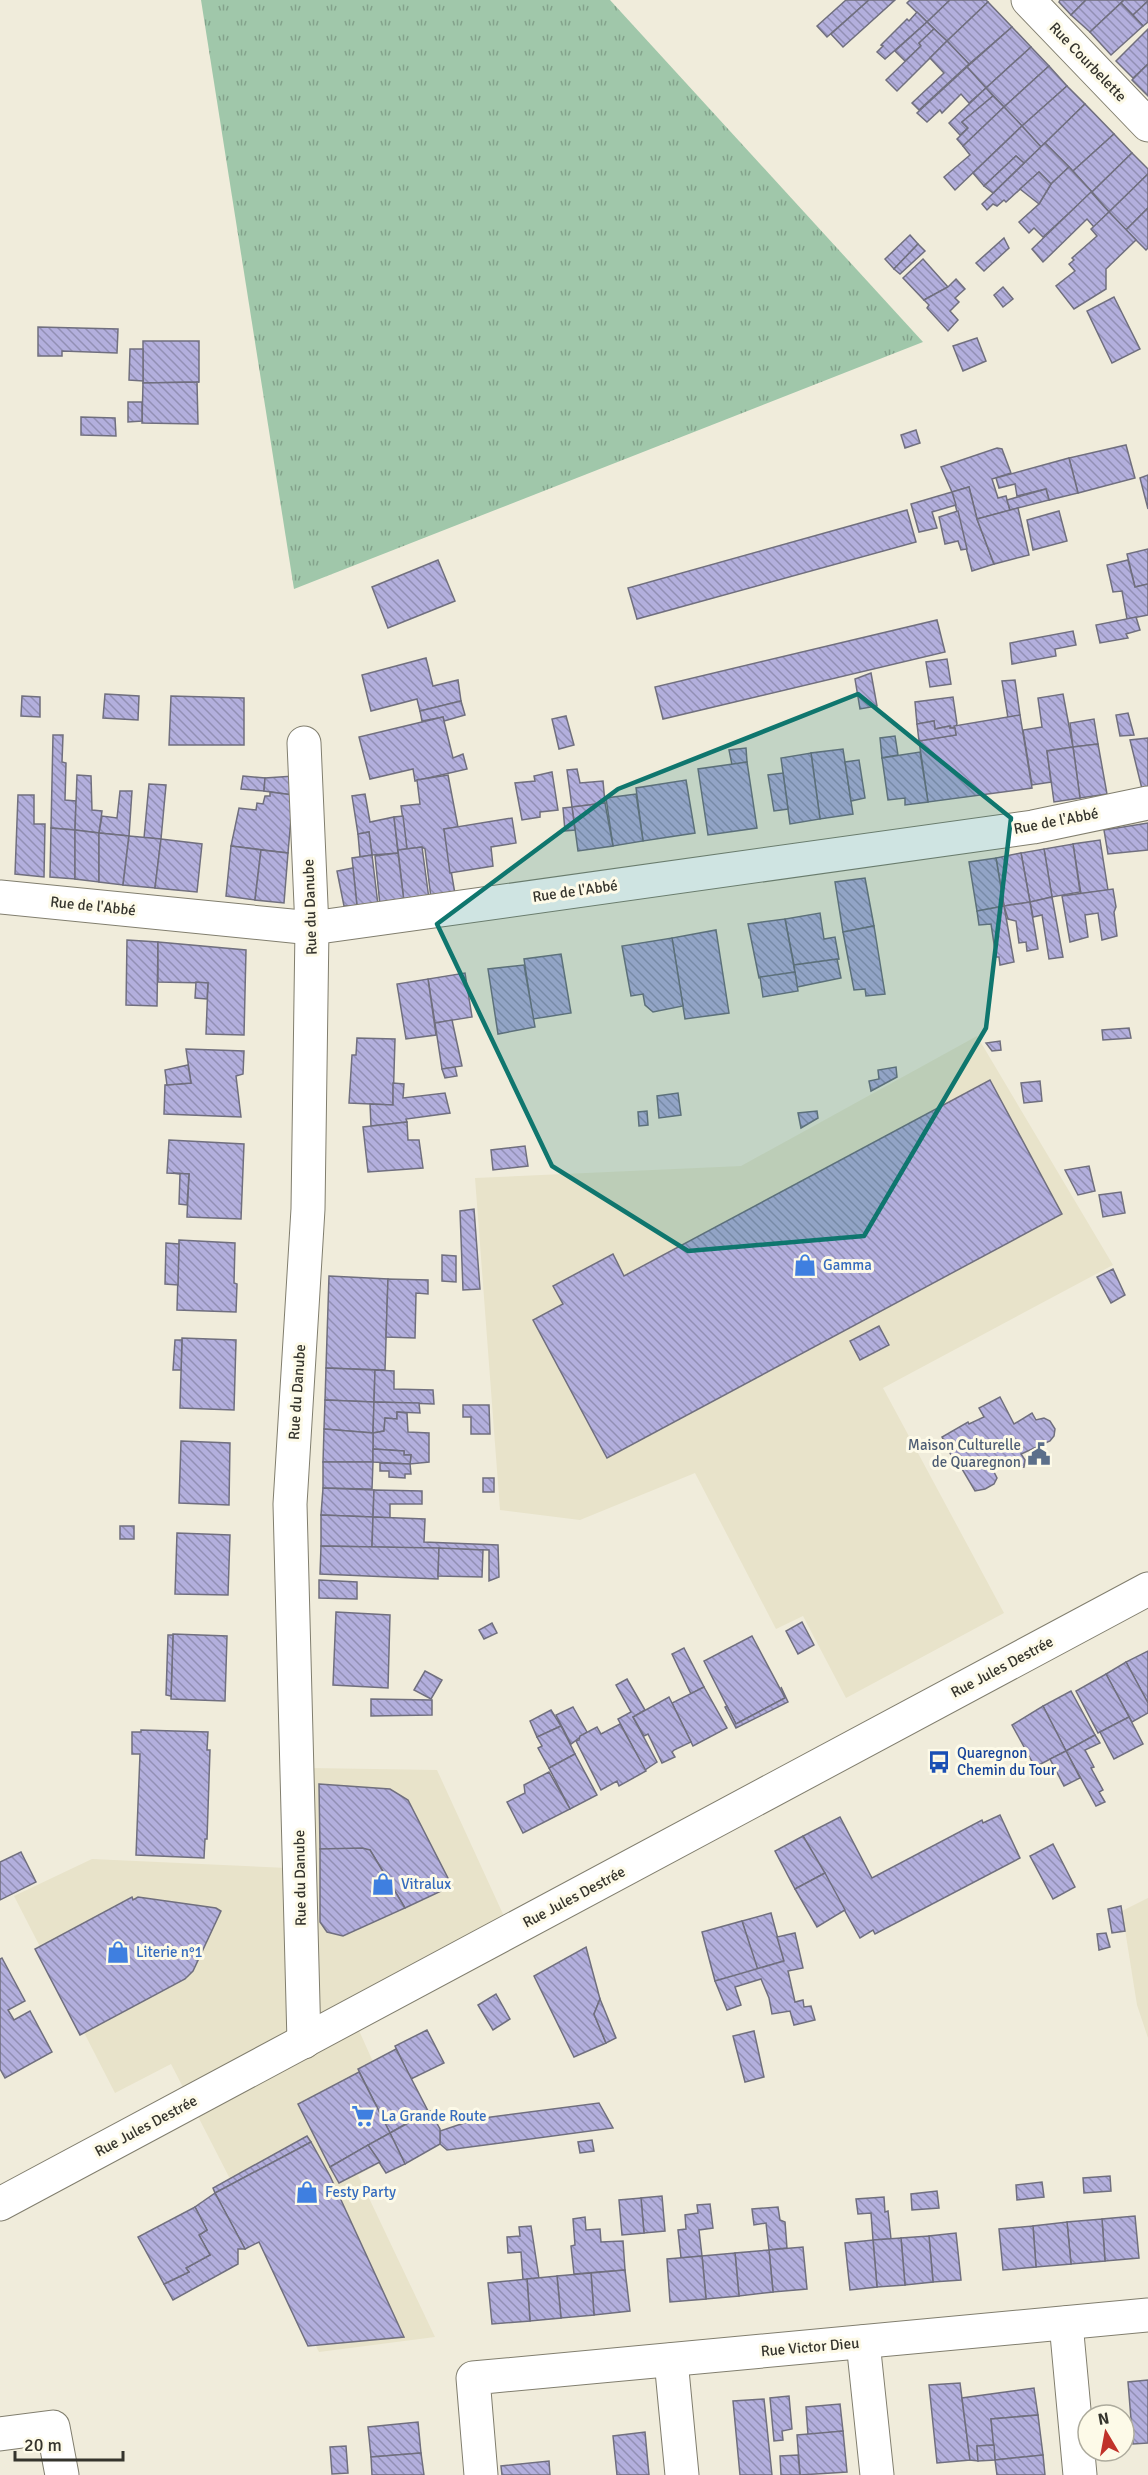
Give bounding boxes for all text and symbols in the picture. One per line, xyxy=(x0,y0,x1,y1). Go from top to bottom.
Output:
street label: Rue Courbelette xyxy=(1046,19,1130,105)
street label: Rue de l'Abbé xyxy=(1012,804,1100,838)
street label: Rue du Danube xyxy=(299,859,321,955)
street label: Rue de l'Abbé xyxy=(531,876,619,906)
street label: Rue de l'Abbé xyxy=(49,893,137,919)
shop icon: Gamma xyxy=(792,1252,818,1278)
place label: Gamma xyxy=(823,1256,872,1274)
street label: Rue du Danube xyxy=(285,1343,309,1441)
place label: Maison Culturelle de Quaregnon xyxy=(908,1436,1021,1471)
public building icon: Maison Culturelle de Quaregnon xyxy=(1026,1441,1052,1467)
street label: Rue Jules Destrée xyxy=(948,1632,1056,1702)
place label: Quaregnon Chemin du Tour xyxy=(957,1744,1057,1779)
bus stop icon: Quaregnon Chemin du Tour xyxy=(926,1749,952,1775)
street label: Rue du Danube xyxy=(290,1830,310,1926)
street label: Rue Jules Destrée xyxy=(520,1862,628,1932)
shop icon: Vitralux xyxy=(370,1871,396,1897)
place label: Vitralux xyxy=(401,1875,451,1893)
shop icon: Literie n°1 xyxy=(105,1939,131,1965)
place label: Literie n°1 xyxy=(136,1943,203,1961)
street label: Rue Jules Destrée xyxy=(92,2091,200,2161)
supermarket icon: La Grande Route xyxy=(350,2103,376,2129)
place label: La Grande Route xyxy=(381,2107,487,2125)
shop icon: Festy Party xyxy=(294,2179,320,2205)
place label: Festy Party xyxy=(325,2183,396,2201)
street label: Rue Victor Dieu xyxy=(760,2334,860,2360)
north arrow xyxy=(1076,2403,1136,2463)
text: N xyxy=(1096,2408,1111,2430)
scale bar xyxy=(15,2424,123,2462)
text: 20 m xyxy=(24,2434,62,2456)

